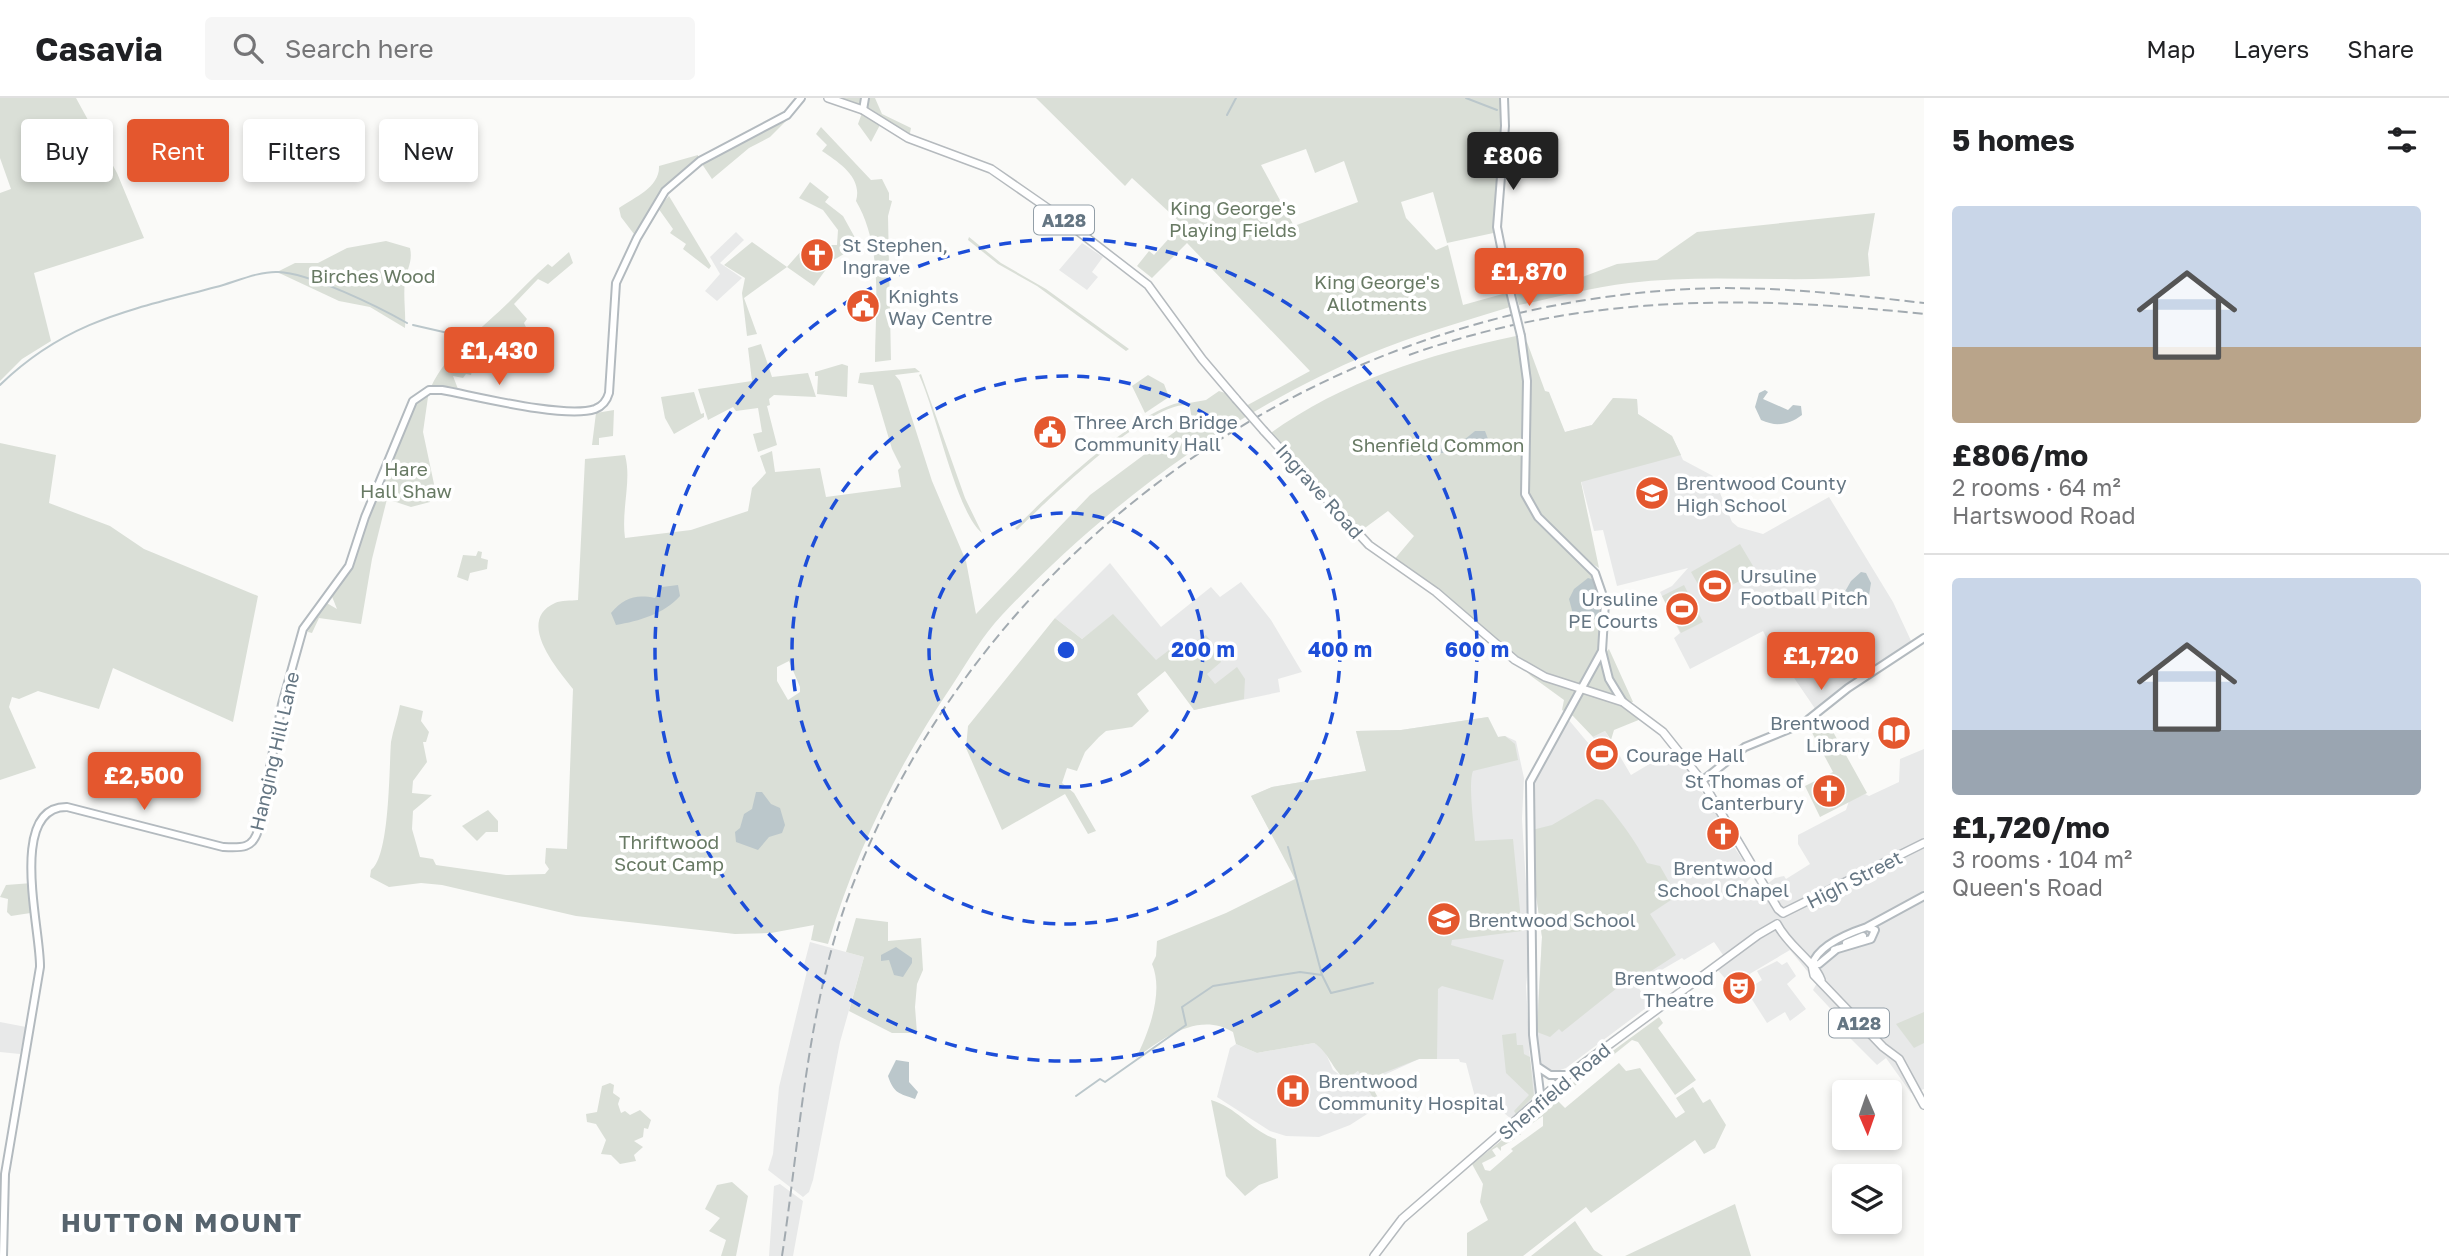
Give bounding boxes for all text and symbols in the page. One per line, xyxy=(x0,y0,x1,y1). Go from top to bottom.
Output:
search box xyxy=(205,17,695,80)
text: Casavia xyxy=(35,29,163,68)
icon: search xyxy=(229,29,267,67)
text: Search here xyxy=(285,33,434,64)
text: Map xyxy=(2146,34,2195,63)
text: Layers xyxy=(2233,34,2309,63)
text: Share xyxy=(2347,34,2414,63)
chip: Buy xyxy=(21,119,113,182)
chip: Rent xyxy=(127,119,229,182)
chip: Filters xyxy=(243,119,365,182)
chip: New xyxy=(379,119,478,182)
icon: filters xyxy=(2383,121,2421,159)
text: 5 homes xyxy=(1952,122,2075,158)
pin: £806 xyxy=(1472,132,1554,192)
text: £806 xyxy=(1483,141,1543,169)
park label: King George's Playing Fields xyxy=(1169,196,1297,241)
road number: A128 xyxy=(1034,205,1094,234)
place label: St Stephen, Ingrave xyxy=(842,233,948,278)
church icon: St Stephen, Ingrave xyxy=(798,236,836,274)
pin: £1,870 xyxy=(1472,248,1586,308)
icon: home xyxy=(2124,252,2250,378)
text: £1,870 xyxy=(1491,257,1567,285)
park label: Birches Wood xyxy=(311,264,435,287)
park label: King George's Allotments xyxy=(1314,270,1440,315)
place label: Knights Way Centre xyxy=(888,284,993,329)
public building icon: Knights Way Centre xyxy=(844,287,882,325)
pin: £1,430 xyxy=(442,328,556,387)
text: £1,430 xyxy=(460,336,538,364)
place label: Three Arch Bridge Community Hall xyxy=(1074,410,1238,455)
public building icon: Three Arch Bridge Community Hall xyxy=(1031,413,1069,451)
park label: Shenfield Common xyxy=(1352,433,1524,456)
text: £806/mo xyxy=(1952,437,2088,473)
street label: Ingrave Road xyxy=(1271,439,1369,543)
park label: Hare Hall Shaw xyxy=(360,457,452,502)
place label: Brentwood County High School xyxy=(1676,471,1847,516)
text: 2 rooms · 64 m² xyxy=(1952,473,2121,501)
school or university icon: Brentwood County High School xyxy=(1633,474,1671,512)
text: Hartswood Road xyxy=(1952,501,2136,529)
place label: Ursuline Football Pitch xyxy=(1740,564,1868,609)
sports icon: Ursuline Football Pitch xyxy=(1696,567,1734,605)
place label: Ursuline PE Courts xyxy=(1568,587,1658,632)
sports icon: Ursuline PE Courts xyxy=(1663,590,1701,628)
icon: home xyxy=(2124,624,2250,750)
pin: £1,720 xyxy=(1764,632,1878,692)
text: 200 m xyxy=(1171,636,1235,662)
text: 400 m xyxy=(1308,636,1372,662)
text: 600 m xyxy=(1445,636,1509,662)
centre of rings xyxy=(1054,638,1078,662)
text: £1,720 xyxy=(1783,641,1859,669)
street label: Hanging Hill Lane xyxy=(244,669,304,833)
place label: Brentwood Library xyxy=(1770,711,1870,756)
library icon: Brentwood Library xyxy=(1875,714,1913,752)
sports icon: Courage Hall xyxy=(1583,735,1621,773)
place label: Courage Hall xyxy=(1626,743,1745,766)
pin: £2,500 xyxy=(87,752,201,812)
text: £2,500 xyxy=(104,761,184,789)
place label: St Thomas of Canterbury xyxy=(1684,769,1804,814)
church icon: St Thomas of Canterbury xyxy=(1810,772,1848,810)
text: £1,720/mo xyxy=(1952,809,2110,845)
church icon: Brentwood School Chapel xyxy=(1704,815,1742,853)
park label: Thriftwood Scout Camp xyxy=(614,830,724,875)
street label: High Street xyxy=(1802,845,1906,913)
text: 3 rooms · 104 m² xyxy=(1952,845,2132,873)
place label: Brentwood School Chapel xyxy=(1657,856,1789,901)
text: Queen's Road xyxy=(1952,873,2103,901)
school or university icon: Brentwood School xyxy=(1425,900,1463,938)
place label: Brentwood School xyxy=(1468,908,1636,931)
place label: Brentwood Theatre xyxy=(1614,966,1714,1011)
theatre icon: Brentwood Theatre xyxy=(1720,969,1758,1007)
road number: A128 xyxy=(1829,1008,1889,1038)
street label: Shenfield Road xyxy=(1494,1038,1614,1144)
place label: Brentwood Community Hospital xyxy=(1318,1069,1505,1114)
hospital icon: Brentwood Community Hospital xyxy=(1274,1072,1312,1110)
north arrow xyxy=(1832,1080,1902,1150)
map controls xyxy=(1832,1080,1902,1234)
button: layers xyxy=(1832,1164,1902,1234)
district label: HUTTON MOUNT xyxy=(61,1207,303,1238)

